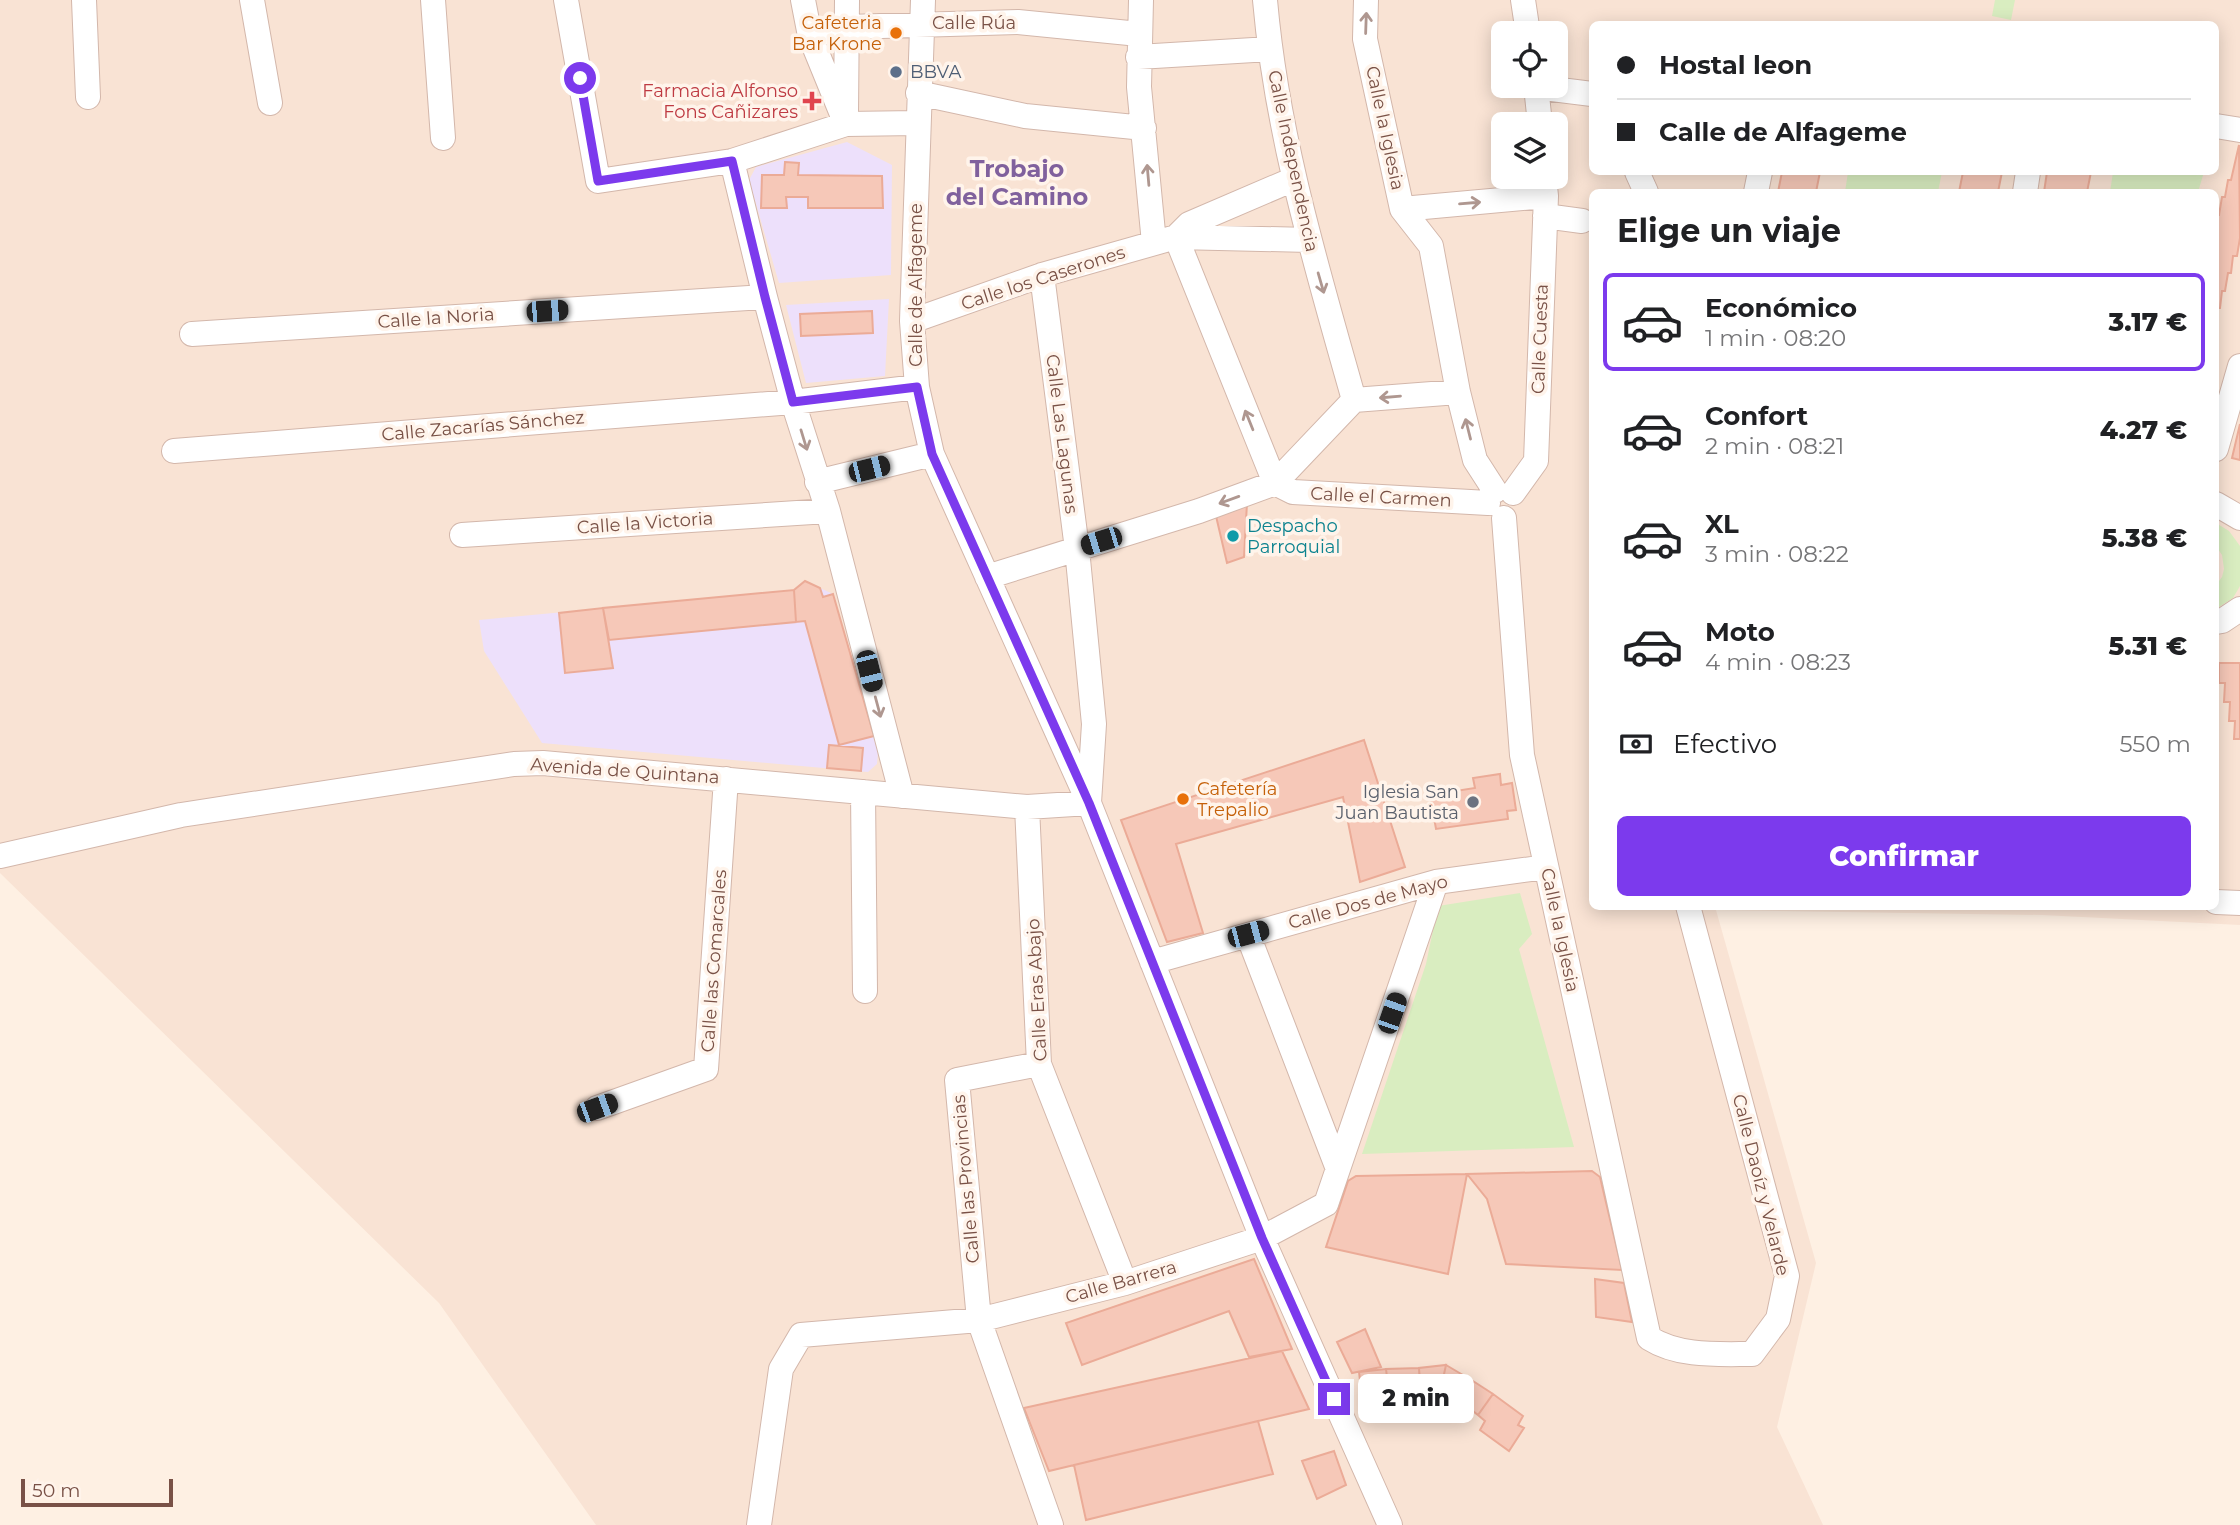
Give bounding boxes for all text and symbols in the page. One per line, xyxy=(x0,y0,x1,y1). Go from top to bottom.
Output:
place label: Cafeteria Bar Krone xyxy=(792,12,882,55)
street label: Calle Rúa xyxy=(932,12,1016,34)
one-way arrow xyxy=(1359,12,1372,35)
map controls xyxy=(1491,21,1568,189)
button: locate xyxy=(1491,21,1568,98)
marker: Cafeteria Bar Krone xyxy=(888,25,904,41)
text: Hostal leon xyxy=(1659,49,1812,81)
place label: BBVA xyxy=(910,61,961,83)
route start xyxy=(564,62,596,94)
marker: BBVA xyxy=(888,64,904,80)
street label: Calle la Iglesia xyxy=(1361,64,1409,192)
street label: Calle Independencia xyxy=(1263,68,1323,254)
place label: Farmacia Alfonso Fons Cañizares xyxy=(642,80,798,123)
marker: Farmacia Alfonso Fons Cañizares xyxy=(804,93,820,109)
button: layers xyxy=(1491,112,1568,189)
text: Calle de Alfageme xyxy=(1659,116,1907,148)
district label: Trobajo del Camino xyxy=(946,154,1088,211)
one-way arrow xyxy=(1141,164,1154,187)
one-way arrow xyxy=(1458,196,1481,209)
street label: Calle de Alfageme xyxy=(905,203,927,367)
text: Elige un viaje xyxy=(1617,211,1841,250)
street label: Calle los Caserones xyxy=(958,241,1128,315)
one-way arrow xyxy=(1315,272,1328,294)
street label: Calle Cuesta xyxy=(1527,284,1553,394)
icon: car xyxy=(1621,291,1684,354)
text: Económico xyxy=(1705,292,1857,324)
car xyxy=(526,299,569,323)
street label: Calle la Noria xyxy=(377,303,495,333)
text: 3.17 € xyxy=(2109,306,2187,338)
text: 1 min · 08:20 xyxy=(1705,324,1846,352)
street label: Calle Las Lagunas xyxy=(1041,353,1083,515)
one-way arrow xyxy=(1379,391,1402,404)
icon: car xyxy=(1621,399,1684,462)
text: Confort xyxy=(1705,400,1808,432)
street label: Calle Zacarías Sánchez xyxy=(381,406,585,446)
one-way arrow xyxy=(1242,409,1255,431)
text: 4.27 € xyxy=(2100,414,2187,446)
one-way arrow xyxy=(1461,418,1474,441)
one-way arrow xyxy=(799,429,812,451)
text: 2 min · 08:21 xyxy=(1705,432,1844,460)
car xyxy=(847,454,892,484)
street label: Calle el Carmen xyxy=(1310,482,1452,512)
one-way arrow xyxy=(1219,495,1241,507)
street label: Calle la Victoria xyxy=(576,507,714,539)
icon: car xyxy=(1621,507,1684,570)
text: XL xyxy=(1705,508,1739,540)
place label: Despacho Parroquial xyxy=(1247,515,1340,558)
text: 5.38 € xyxy=(2102,522,2187,554)
car xyxy=(1078,525,1125,557)
marker: Despacho Parroquial xyxy=(1225,528,1241,544)
text: 3 min · 08:22 xyxy=(1705,540,1849,568)
icon: car xyxy=(1621,615,1684,678)
text: Moto xyxy=(1705,616,1775,648)
text: 5.31 € xyxy=(2109,630,2187,662)
car xyxy=(854,648,885,694)
text: 4 min · 08:23 xyxy=(1705,648,1851,676)
one-way arrow xyxy=(872,695,885,717)
icon: cash xyxy=(1617,725,1655,763)
text: Efectivo xyxy=(1673,728,1777,760)
text: 550 m xyxy=(2119,730,2191,758)
street label: Avenida de Quintana xyxy=(530,753,720,789)
place label: Cafetería Trepalio xyxy=(1197,778,1277,821)
place label: Iglesia San Juan Bautista xyxy=(1335,781,1459,824)
marker: Cafetería Trepalio xyxy=(1175,791,1191,807)
marker: Iglesia San Juan Bautista xyxy=(1465,794,1481,810)
button: Confirmar xyxy=(1617,816,2191,896)
street label: Calle la Iglesia xyxy=(1536,866,1584,994)
street label: Calle las Comarcales xyxy=(697,869,731,1053)
street label: Calle Dos de Mayo xyxy=(1286,870,1450,934)
street label: Calle Eras Abajo xyxy=(1022,918,1052,1062)
car xyxy=(1225,918,1272,950)
car xyxy=(1376,990,1409,1036)
car xyxy=(574,1091,621,1125)
street label: Calle Daoíz y Velarde xyxy=(1728,1092,1794,1278)
street label: Calle las Provincias xyxy=(948,1094,984,1264)
street label: Calle Barrera xyxy=(1063,1256,1179,1308)
callout: 2 min xyxy=(1358,1374,1474,1424)
route end xyxy=(1318,1383,1350,1415)
text: 2 min xyxy=(1382,1384,1450,1412)
scale bar xyxy=(21,1476,173,1508)
text: 50 m xyxy=(32,1479,80,1502)

